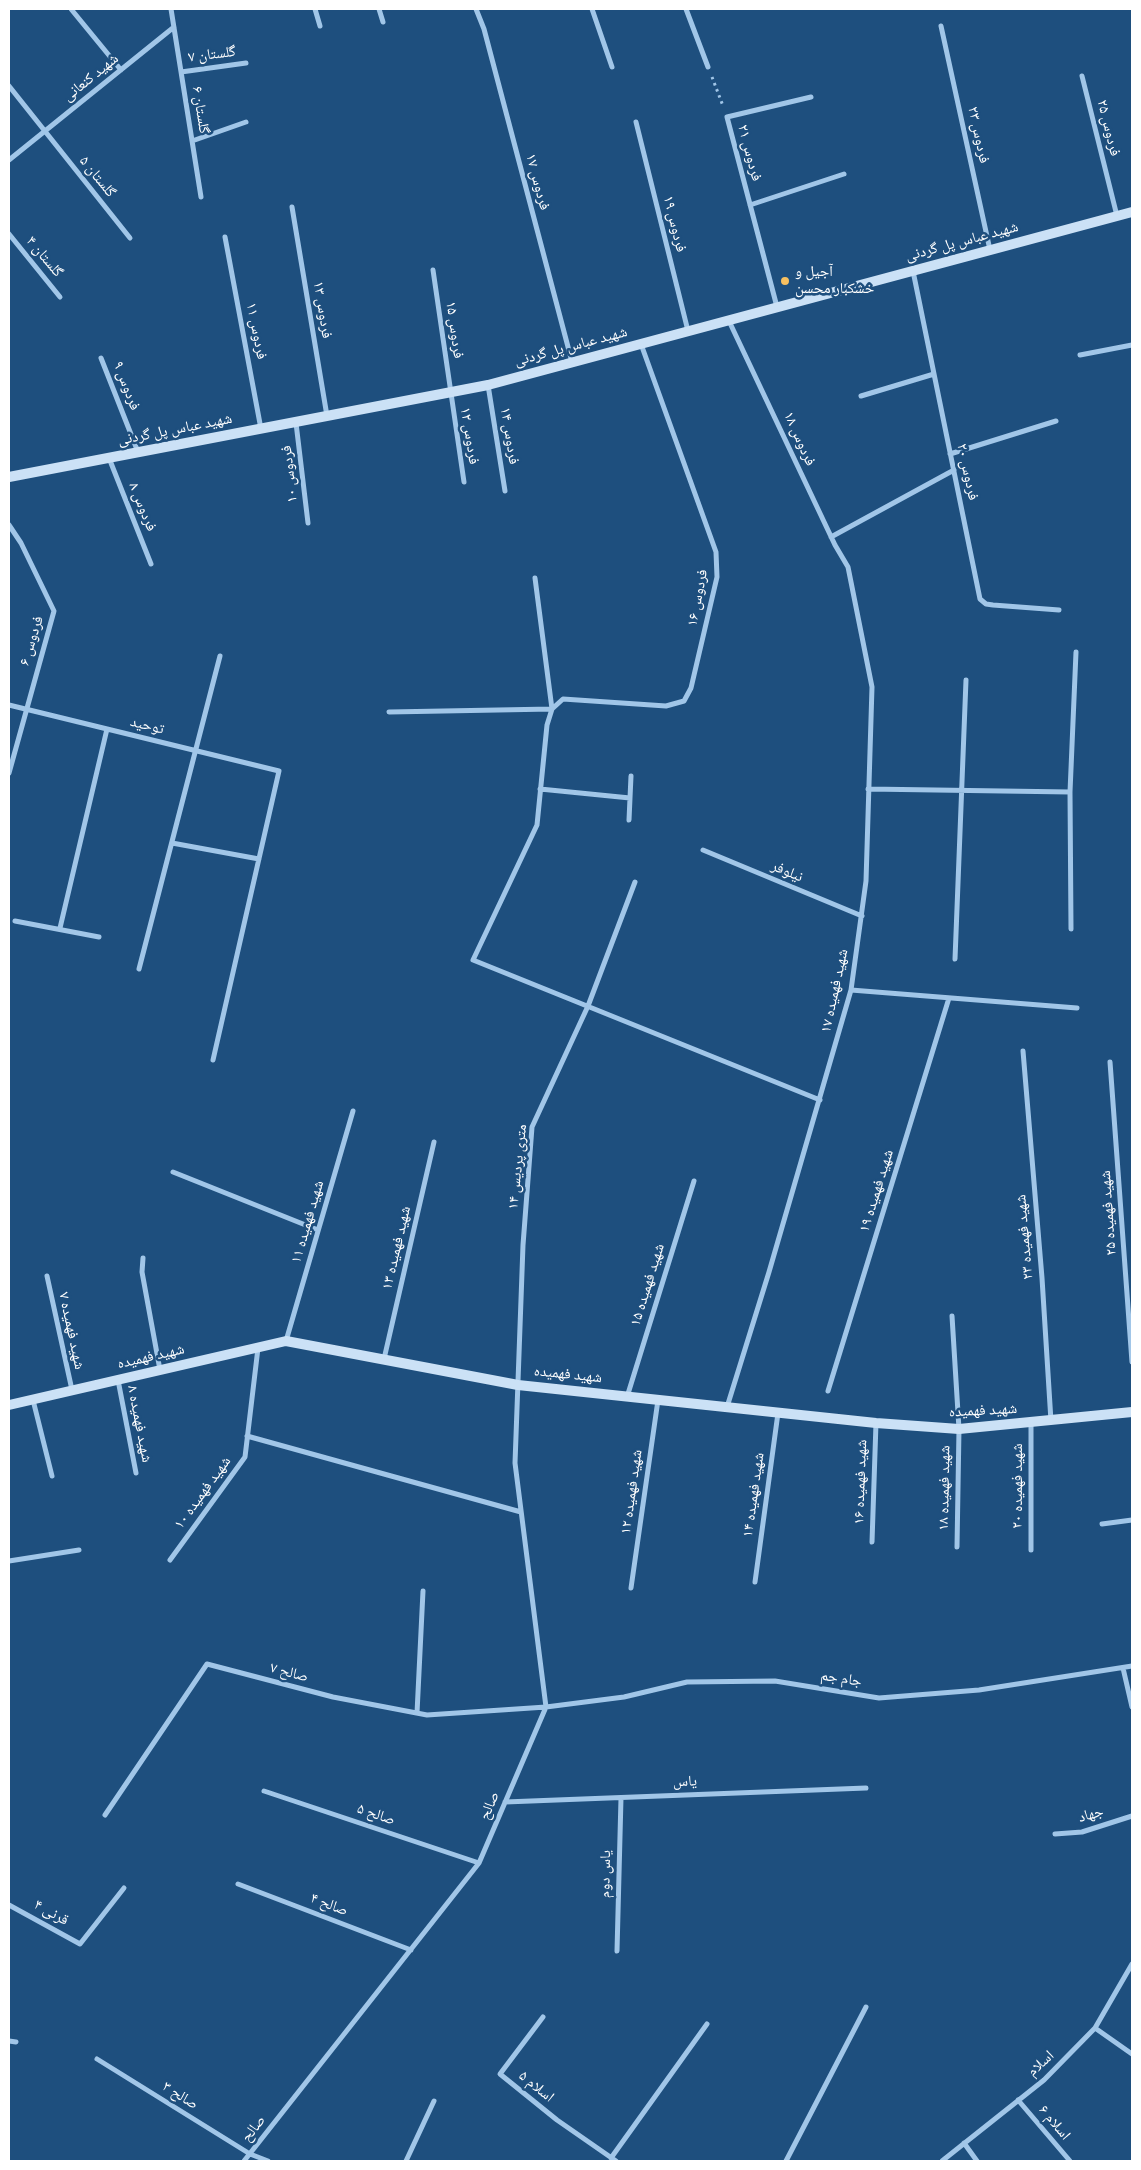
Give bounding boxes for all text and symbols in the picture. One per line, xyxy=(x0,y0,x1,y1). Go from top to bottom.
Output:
street label: گلستان ۷ xyxy=(187,43,237,67)
street label: شهید کنعانی xyxy=(59,50,123,106)
street label: گلستان ۶ xyxy=(187,85,213,135)
street label: فردوس ۲۵ xyxy=(1092,98,1124,158)
street label: فردوس ۲۳ xyxy=(963,105,993,165)
street label: فردوس ۲۱ xyxy=(733,123,765,183)
street label: فردوس ۱۷ xyxy=(521,152,553,212)
street label: گلستان ۵ xyxy=(75,153,119,201)
street label: فردوس ۱۹ xyxy=(658,194,690,254)
street label: شهید عباس پل گردنی xyxy=(904,218,1020,266)
street label: گلستان ۴ xyxy=(22,233,66,281)
place label: آجیل و خشکبار محسن xyxy=(795,263,874,298)
marker: آجیل و خشکبار محسن xyxy=(779,275,791,287)
street label: فردوس ۱۳ xyxy=(309,280,335,340)
street label: فردوس ۱۵ xyxy=(441,300,467,360)
street label: فردوس ۱۱ xyxy=(242,301,270,361)
street label: شهید عباس پل گردنی xyxy=(513,323,629,371)
street label: فردوس ۹ xyxy=(108,359,144,413)
street label: فردوس ۱۲ xyxy=(456,406,482,466)
street label: فردوس ۱۴ xyxy=(496,406,522,466)
street label: فردوس ۱۸ xyxy=(779,409,819,469)
street label: شهید عباس پل گردنی xyxy=(116,410,234,450)
street label: فردوس ۲۰ xyxy=(952,442,982,502)
street label: فردوس ۱۰ xyxy=(278,444,302,504)
street label: فردوس ۸ xyxy=(124,480,160,534)
street label: فردوس ۱۶ xyxy=(684,568,712,628)
street label: فردوس ۶ xyxy=(16,614,48,668)
street label: توحید xyxy=(128,713,166,739)
street label: نیلوفر xyxy=(768,857,806,887)
street label: شهید فهمیده ۱۷ xyxy=(817,947,853,1035)
street label: ۱۴ متری پردیس xyxy=(505,1123,531,1211)
street label: شهید فهمیده ۱۹ xyxy=(856,1148,898,1234)
street label: شهید فهمیده ۲۵ xyxy=(1097,1170,1121,1256)
street label: شهید فهمیده ۱۱ xyxy=(288,1179,328,1265)
street label: شهید فهمیده ۲۳ xyxy=(1012,1194,1038,1280)
street label: شهید فهمیده ۱۳ xyxy=(379,1204,415,1292)
street label: شهید فهمیده ۱۵ xyxy=(627,1242,669,1328)
street label: شهید فهمیده ۷ xyxy=(54,1291,88,1371)
street label: شهید فهمیده xyxy=(116,1341,186,1373)
street label: شهید فهمیده xyxy=(533,1362,603,1388)
street label: شهید فهمیده ۸ xyxy=(123,1384,155,1464)
street label: شهید فهمیده xyxy=(948,1400,1018,1422)
street label: شهید فهمیده ۱۶ xyxy=(851,1439,871,1525)
street label: شهید فهمیده ۲۰ xyxy=(1009,1443,1027,1529)
street label: شهید فهمیده ۱۸ xyxy=(935,1445,955,1531)
street label: شهید فهمیده ۱۲ xyxy=(617,1449,647,1535)
street label: شهید فهمیده ۱۴ xyxy=(739,1452,769,1538)
street label: شهید فهمیده ۱۰ xyxy=(171,1453,235,1533)
street label: صالح ۷ xyxy=(268,1659,310,1687)
street label: جام جم xyxy=(819,1667,863,1691)
street label: یاس xyxy=(673,1773,697,1791)
street label: صالح xyxy=(476,1789,504,1823)
street label: صالح ۵ xyxy=(355,1800,397,1830)
street label: جهاد xyxy=(1076,1803,1106,1827)
street label: یاس دوم xyxy=(597,1850,615,1898)
street label: صالح ۴ xyxy=(308,1890,350,1920)
street label: قرنی ۴ xyxy=(30,1896,72,1930)
street label: اسلام xyxy=(1024,2047,1058,2081)
street label: اسلام ۵ xyxy=(515,2067,557,2107)
street label: صالح ۳ xyxy=(159,2078,201,2114)
street label: اسلام ۶ xyxy=(1034,2102,1074,2144)
street label: صالح xyxy=(238,2112,270,2146)

